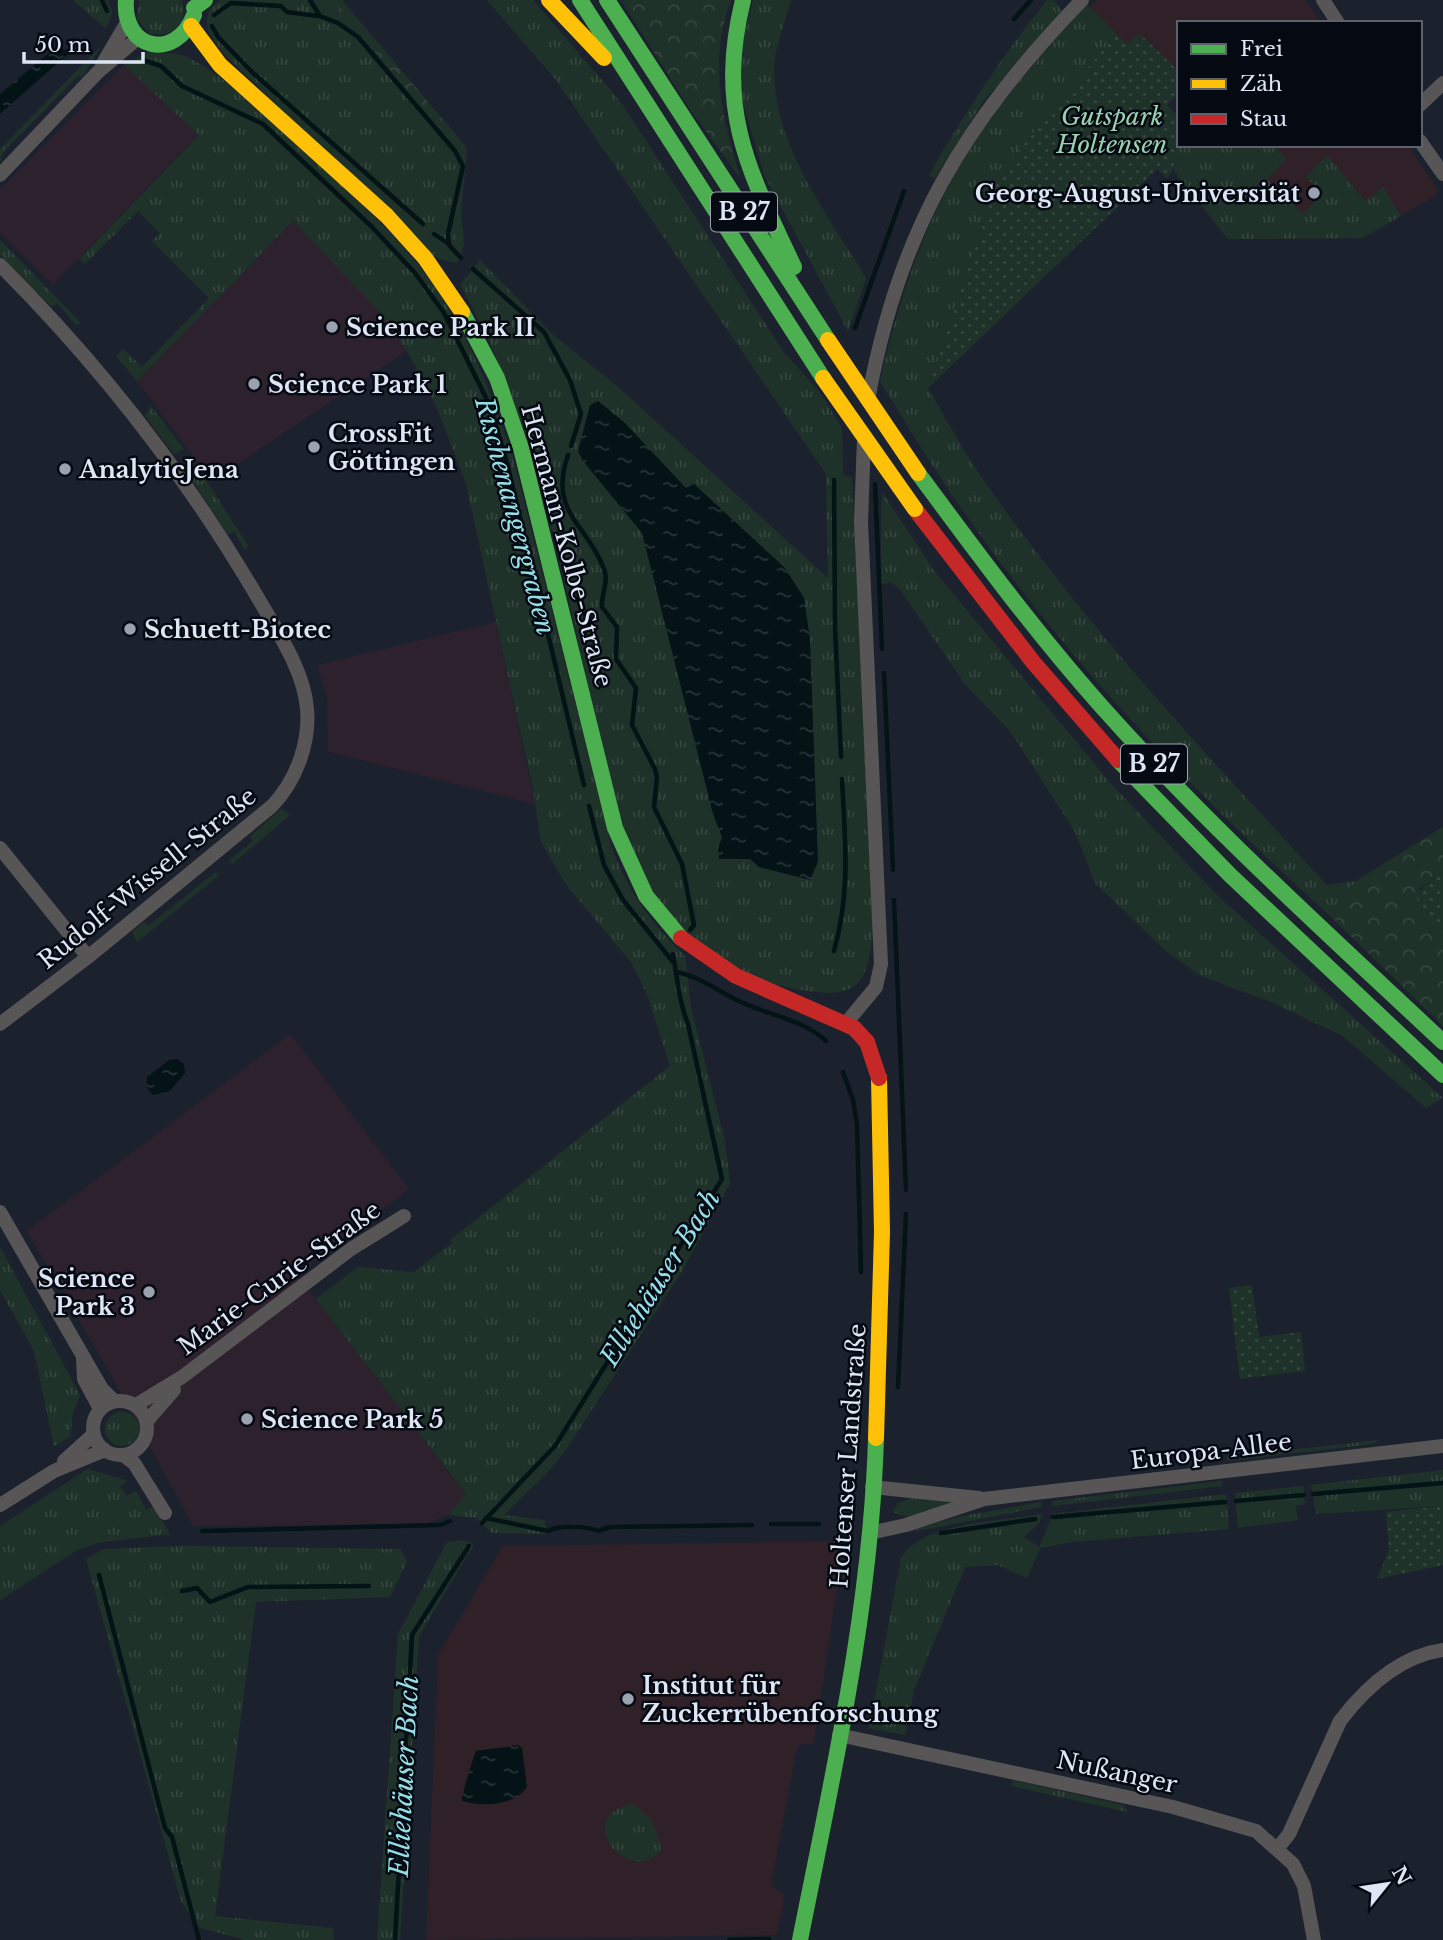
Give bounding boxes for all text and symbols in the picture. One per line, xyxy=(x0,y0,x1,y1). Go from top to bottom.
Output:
scale bar xyxy=(24,21,144,65)
legend xyxy=(1177,21,1422,147)
text: 50 m xyxy=(35,32,91,58)
text: Frei xyxy=(1240,36,1283,62)
text: Zäh xyxy=(1240,71,1282,97)
park label: Gutspark Holtensen xyxy=(1056,102,1167,159)
text: Stau xyxy=(1240,106,1287,132)
place label: Georg-August-Universität xyxy=(975,179,1301,208)
marker: Georg-August-Universität xyxy=(1306,185,1322,201)
road number: B 27 xyxy=(711,192,777,232)
place label: Science Park II xyxy=(346,313,535,342)
marker: Science Park II xyxy=(324,319,340,335)
place label: Science Park 1 xyxy=(268,370,447,399)
marker: Science Park 1 xyxy=(246,376,262,392)
water label: Rischenangergraben xyxy=(468,393,562,638)
street label: Hermann-Kolbe-Straße xyxy=(515,402,619,690)
place label: CrossFit Göttingen xyxy=(328,419,456,476)
marker: CrossFit Göttingen xyxy=(306,439,322,455)
place label: AnalyticJena xyxy=(78,455,239,484)
marker: AnalyticJena xyxy=(57,461,73,477)
place label: Schuett-Biotec xyxy=(144,615,331,644)
marker: Schuett-Biotec xyxy=(122,621,138,637)
road number: B 27 xyxy=(1121,744,1187,784)
street label: Rudolf-Wissell-Straße xyxy=(32,781,262,975)
water label: Elliehäuser Bach xyxy=(592,1184,727,1373)
street label: Marie-Curie-Straße xyxy=(172,1195,386,1361)
place label: Science Park 3 xyxy=(38,1264,135,1321)
marker: Science Park 3 xyxy=(141,1284,157,1300)
street label: Holtenser Landstraße xyxy=(824,1323,872,1589)
place label: Science Park 5 xyxy=(261,1405,444,1434)
marker: Science Park 5 xyxy=(239,1411,255,1427)
street label: Europa-Allee xyxy=(1129,1427,1293,1475)
place label: Institut für Zuckerrübenforschung xyxy=(642,1671,940,1728)
water label: Elliehäuser Bach xyxy=(383,1674,425,1879)
marker: Institut für Zuckerrübenforschung xyxy=(620,1691,636,1707)
street label: Nußanger xyxy=(1054,1745,1181,1799)
north arrow xyxy=(1352,1849,1422,1919)
text: N xyxy=(1387,1862,1416,1889)

